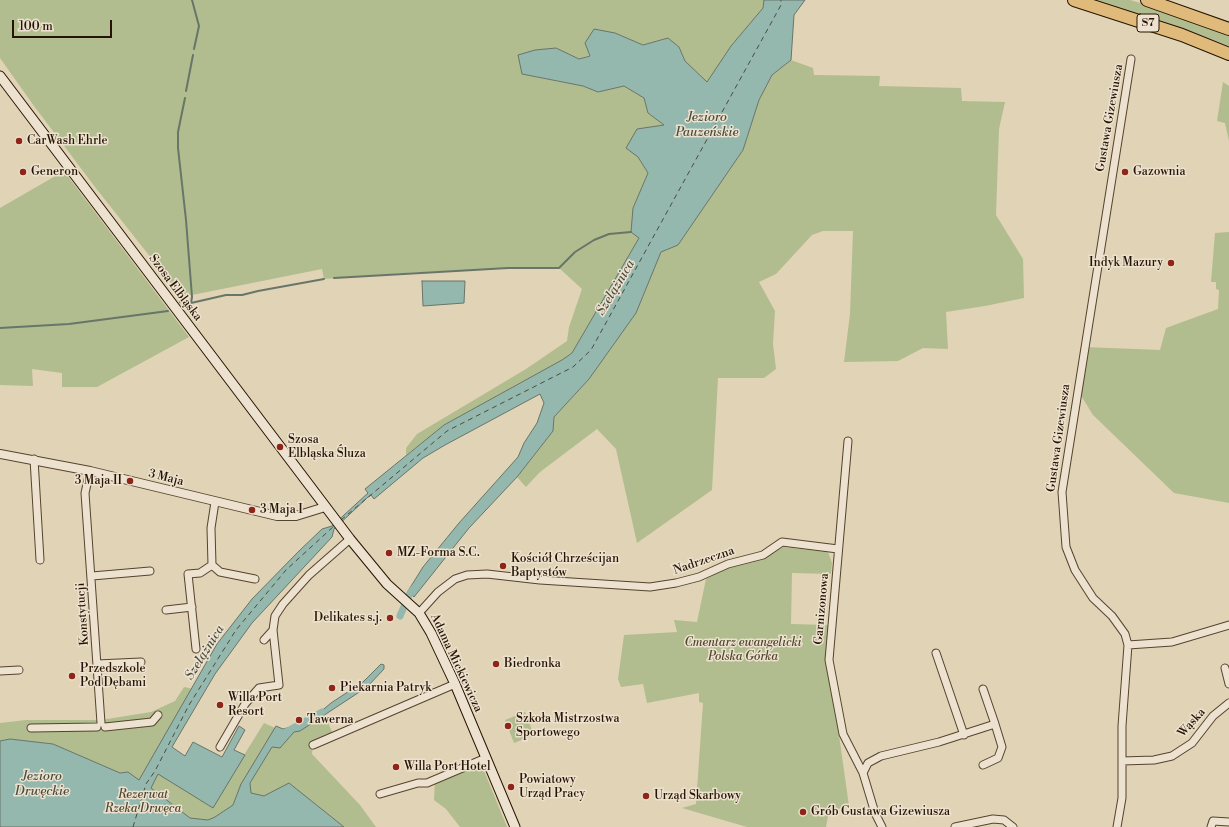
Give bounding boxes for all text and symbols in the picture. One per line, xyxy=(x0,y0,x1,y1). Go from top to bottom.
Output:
scale bar xyxy=(14,12,114,38)
road number: S7 xyxy=(1137,14,1159,32)
text: 100 m xyxy=(19,19,53,34)
street label: Gustawa Gizewiusza xyxy=(1093,63,1127,173)
water label: Jezioro Pauzeńskie xyxy=(675,110,739,141)
place label: CarWash Ehrle xyxy=(27,134,108,148)
marker: CarWash Ehrle xyxy=(14,136,24,146)
place label: Generon xyxy=(31,165,78,179)
place label: Gazownia xyxy=(1133,165,1186,179)
marker: Generon xyxy=(18,167,28,177)
marker: Gazownia xyxy=(1120,167,1130,177)
street label: Szosa Elbląska xyxy=(145,252,205,324)
place label: Indyk Mazury xyxy=(1089,256,1163,270)
water label: Szelążnica xyxy=(593,258,639,318)
marker: Indyk Mazury xyxy=(1166,258,1176,268)
street label: Gustawa Gizewiusza xyxy=(1044,383,1074,493)
place label: Szosa Elbląska Śluza xyxy=(288,433,366,461)
marker: Szosa Elbląska Śluza xyxy=(275,442,285,452)
street label: 3 Maja xyxy=(147,467,185,489)
place label: 3 Maja II xyxy=(75,474,122,488)
marker: 3 Maja II xyxy=(125,476,135,486)
place label: 3 Maja I xyxy=(260,503,303,517)
marker: 3 Maja I xyxy=(247,505,257,515)
street label: Nadrzeczna xyxy=(672,544,736,578)
place label: MZ-Forma S.C. xyxy=(397,546,480,560)
marker: MZ-Forma S.C. xyxy=(384,548,394,558)
place label: Kościół Chrześcijan Baptystów xyxy=(511,552,619,580)
marker: Kościół Chrześcijan Baptystów xyxy=(498,561,508,571)
street label: Garnizonowa xyxy=(812,573,832,645)
street label: Konstytucji xyxy=(74,582,92,646)
place label: Delikates s.j. xyxy=(314,611,382,625)
street label: Adama Mickiewicza xyxy=(427,611,485,715)
marker: Delikates s.j. xyxy=(385,613,395,623)
water label: Szelążnica xyxy=(182,623,228,683)
park label: Cmentarz ewangelicki Polska Górka xyxy=(684,636,802,664)
place label: Biedronka xyxy=(504,657,561,671)
marker: Biedronka xyxy=(491,659,501,669)
place label: Przedszkole Pod Dębami xyxy=(80,662,146,690)
marker: Przedszkole Pod Dębami xyxy=(67,671,77,681)
place label: Piekarnia Patryk xyxy=(340,681,432,695)
marker: Piekarnia Patryk xyxy=(327,683,337,693)
place label: Willa Port Resort xyxy=(228,691,282,719)
marker: Willa Port Resort xyxy=(215,700,225,710)
street label: Wąska xyxy=(1175,705,1209,741)
place label: Szkoła Mistrzostwa Sportowego xyxy=(516,712,619,740)
place label: Tawerna xyxy=(307,713,354,727)
marker: Tawerna xyxy=(294,715,304,725)
marker: Szkoła Mistrzostwa Sportowego xyxy=(503,721,513,731)
place label: Willa Port Hotel xyxy=(404,760,490,774)
marker: Willa Port Hotel xyxy=(391,762,401,772)
water label: Jezioro Drwęckie xyxy=(15,769,69,800)
place label: Powiatowy Urząd Pracy xyxy=(519,773,585,801)
marker: Powiatowy Urząd Pracy xyxy=(506,782,516,792)
park label: Rezerwat Rzeka Drwęca xyxy=(105,788,181,816)
place label: Urząd Skarbowy xyxy=(654,789,741,803)
marker: Urząd Skarbowy xyxy=(641,791,651,801)
place label: Grób Gustawa Gizewiusza xyxy=(811,805,950,819)
marker: Grób Gustawa Gizewiusza xyxy=(798,807,808,817)

